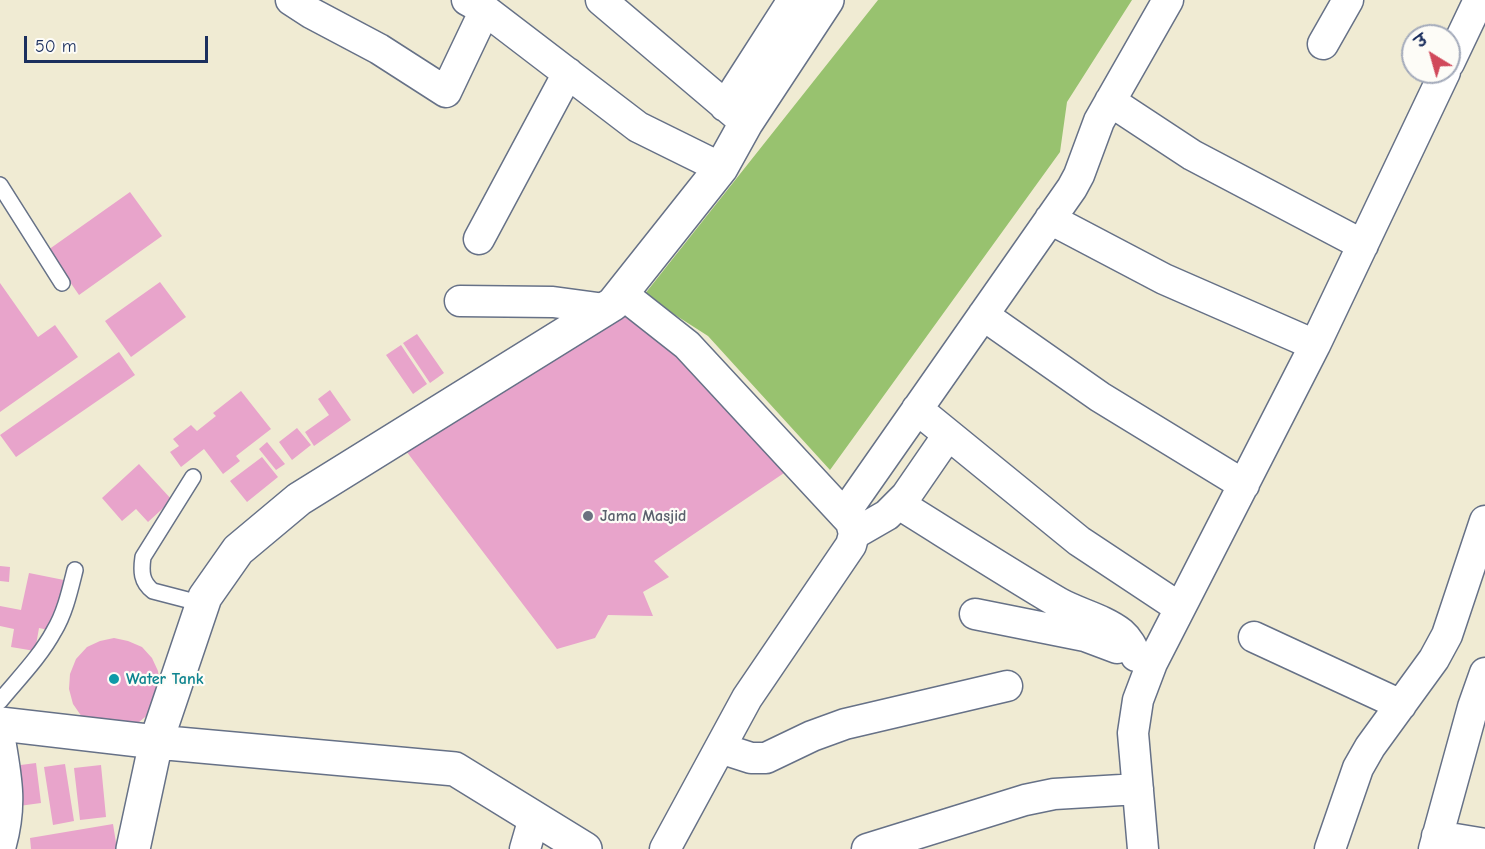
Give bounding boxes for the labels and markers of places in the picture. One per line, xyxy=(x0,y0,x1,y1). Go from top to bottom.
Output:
place label: Jama Masjid xyxy=(600,506,686,526)
marker: Jama Masjid xyxy=(581,509,595,523)
place label: Water Tank xyxy=(126,669,203,689)
marker: Water Tank xyxy=(107,672,121,686)

